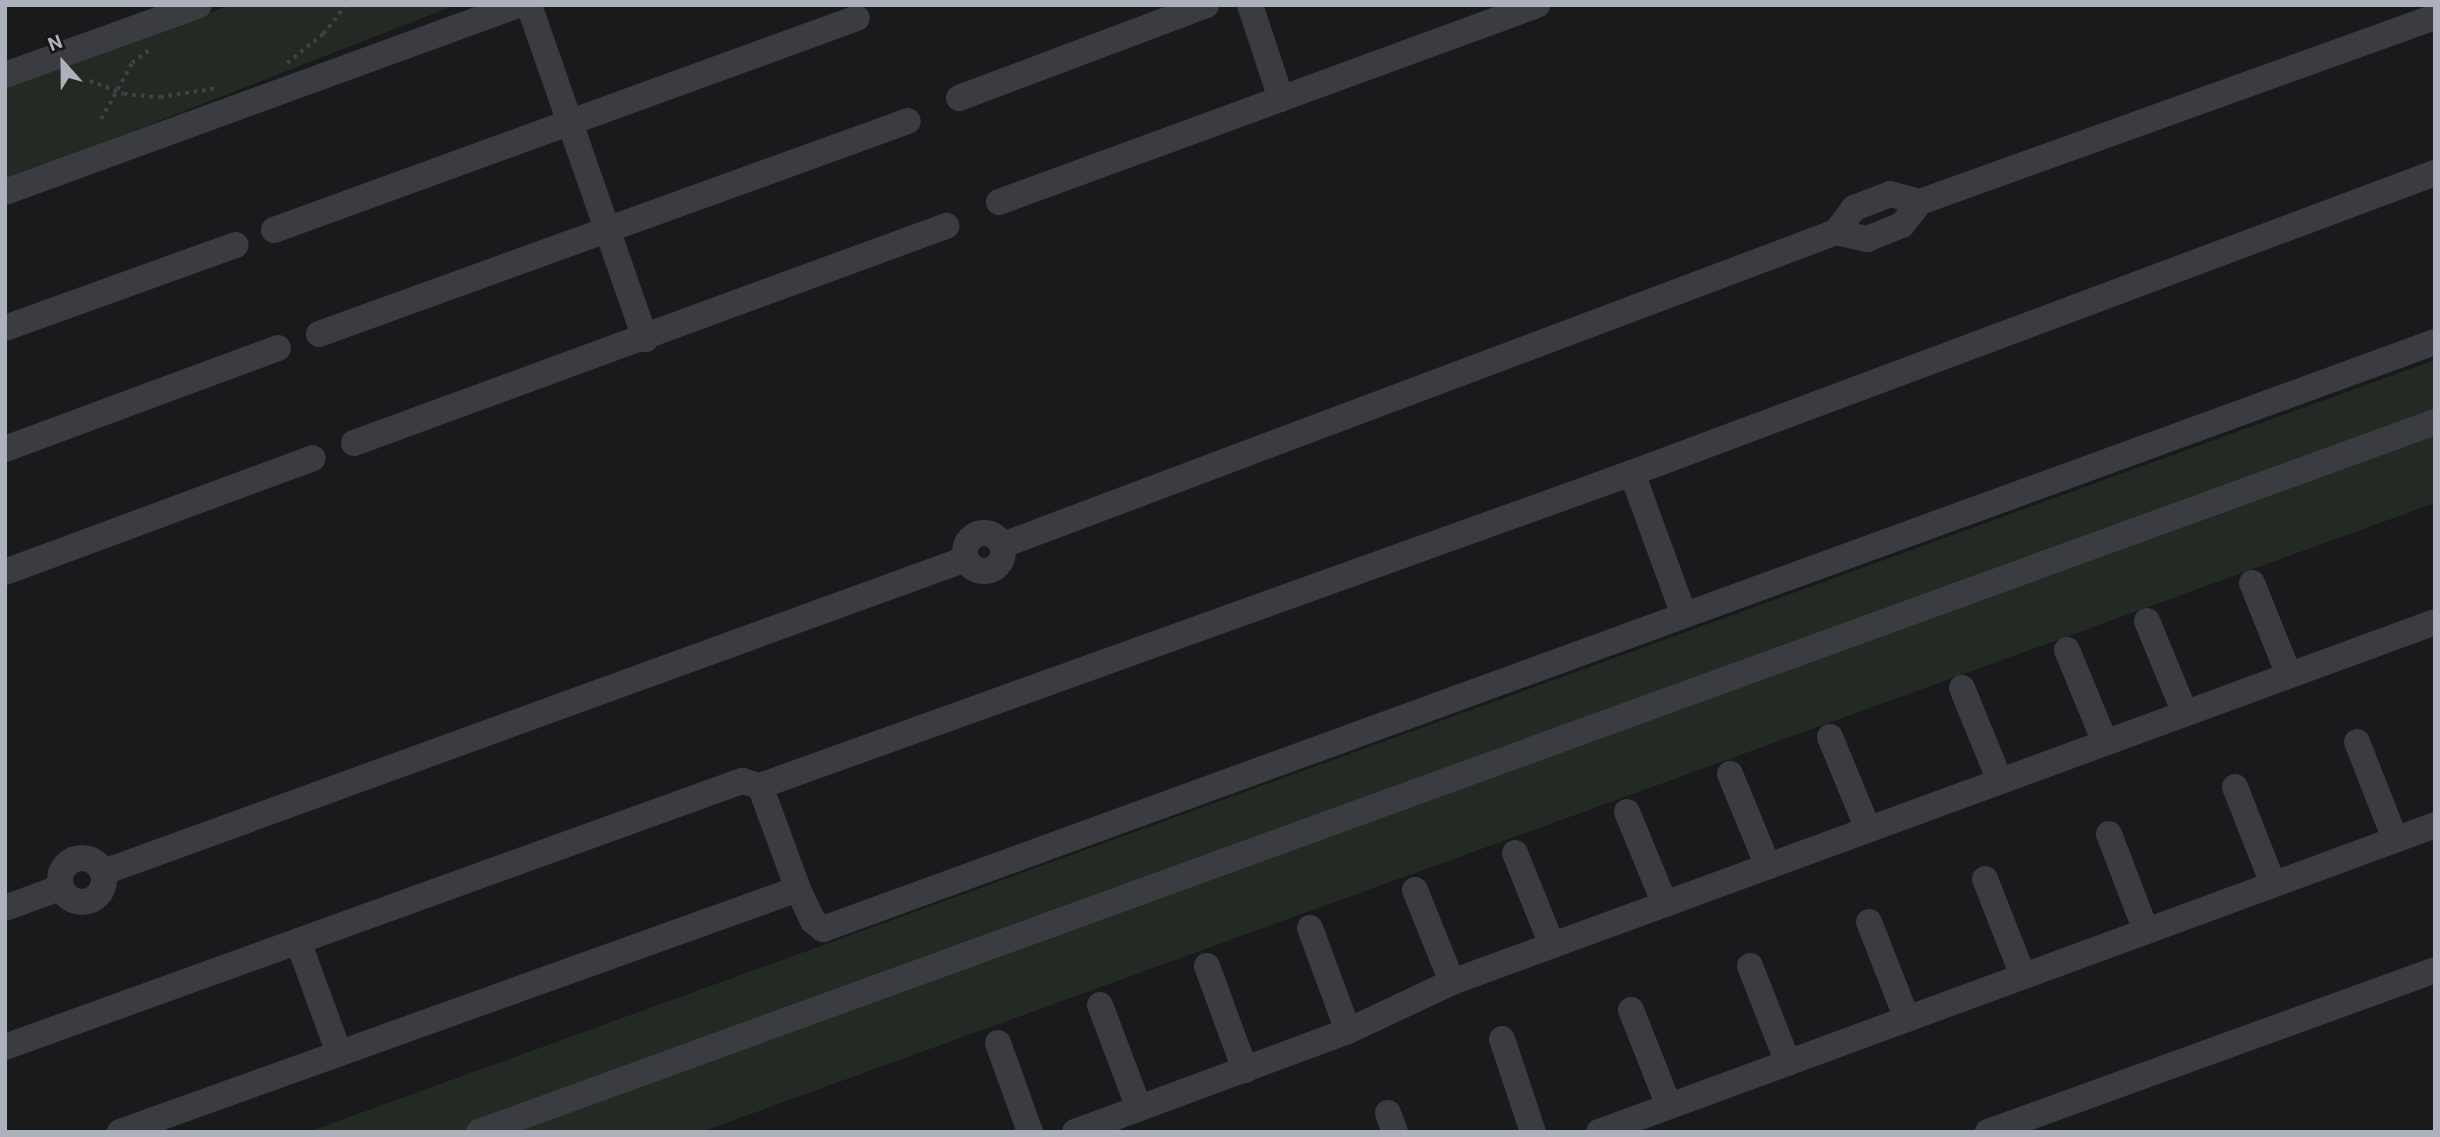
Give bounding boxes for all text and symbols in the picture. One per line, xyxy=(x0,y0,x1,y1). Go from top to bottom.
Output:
north arrow xyxy=(28,28,98,98)
text: N xyxy=(45,30,66,56)

